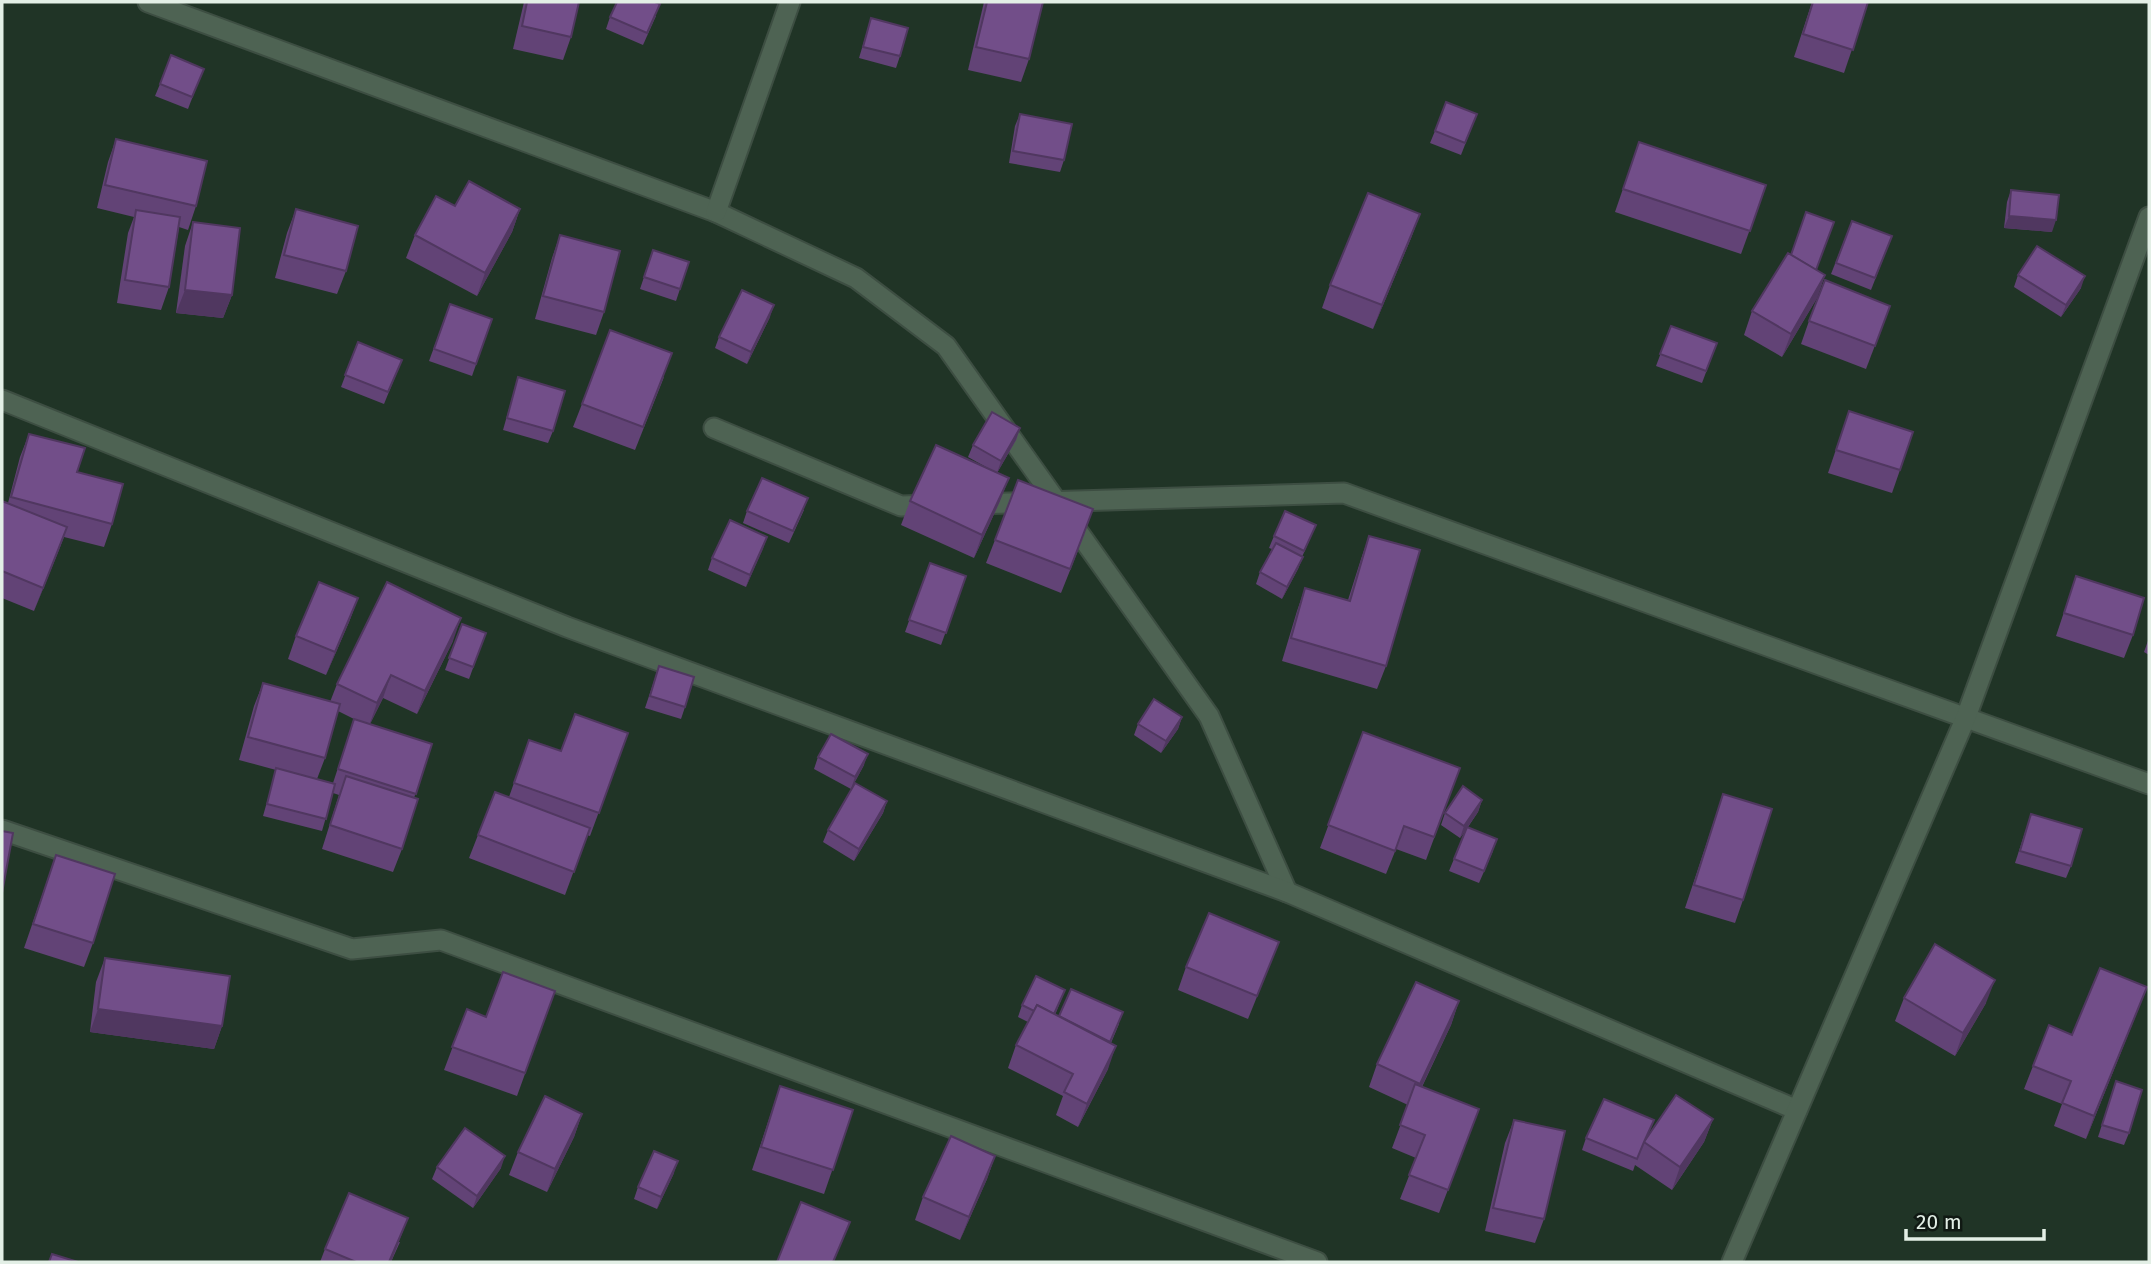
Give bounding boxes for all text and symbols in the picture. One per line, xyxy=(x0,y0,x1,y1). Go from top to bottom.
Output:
scale bar xyxy=(1906,1198,2044,1242)
text: 20 m xyxy=(1916,1209,1962,1235)

